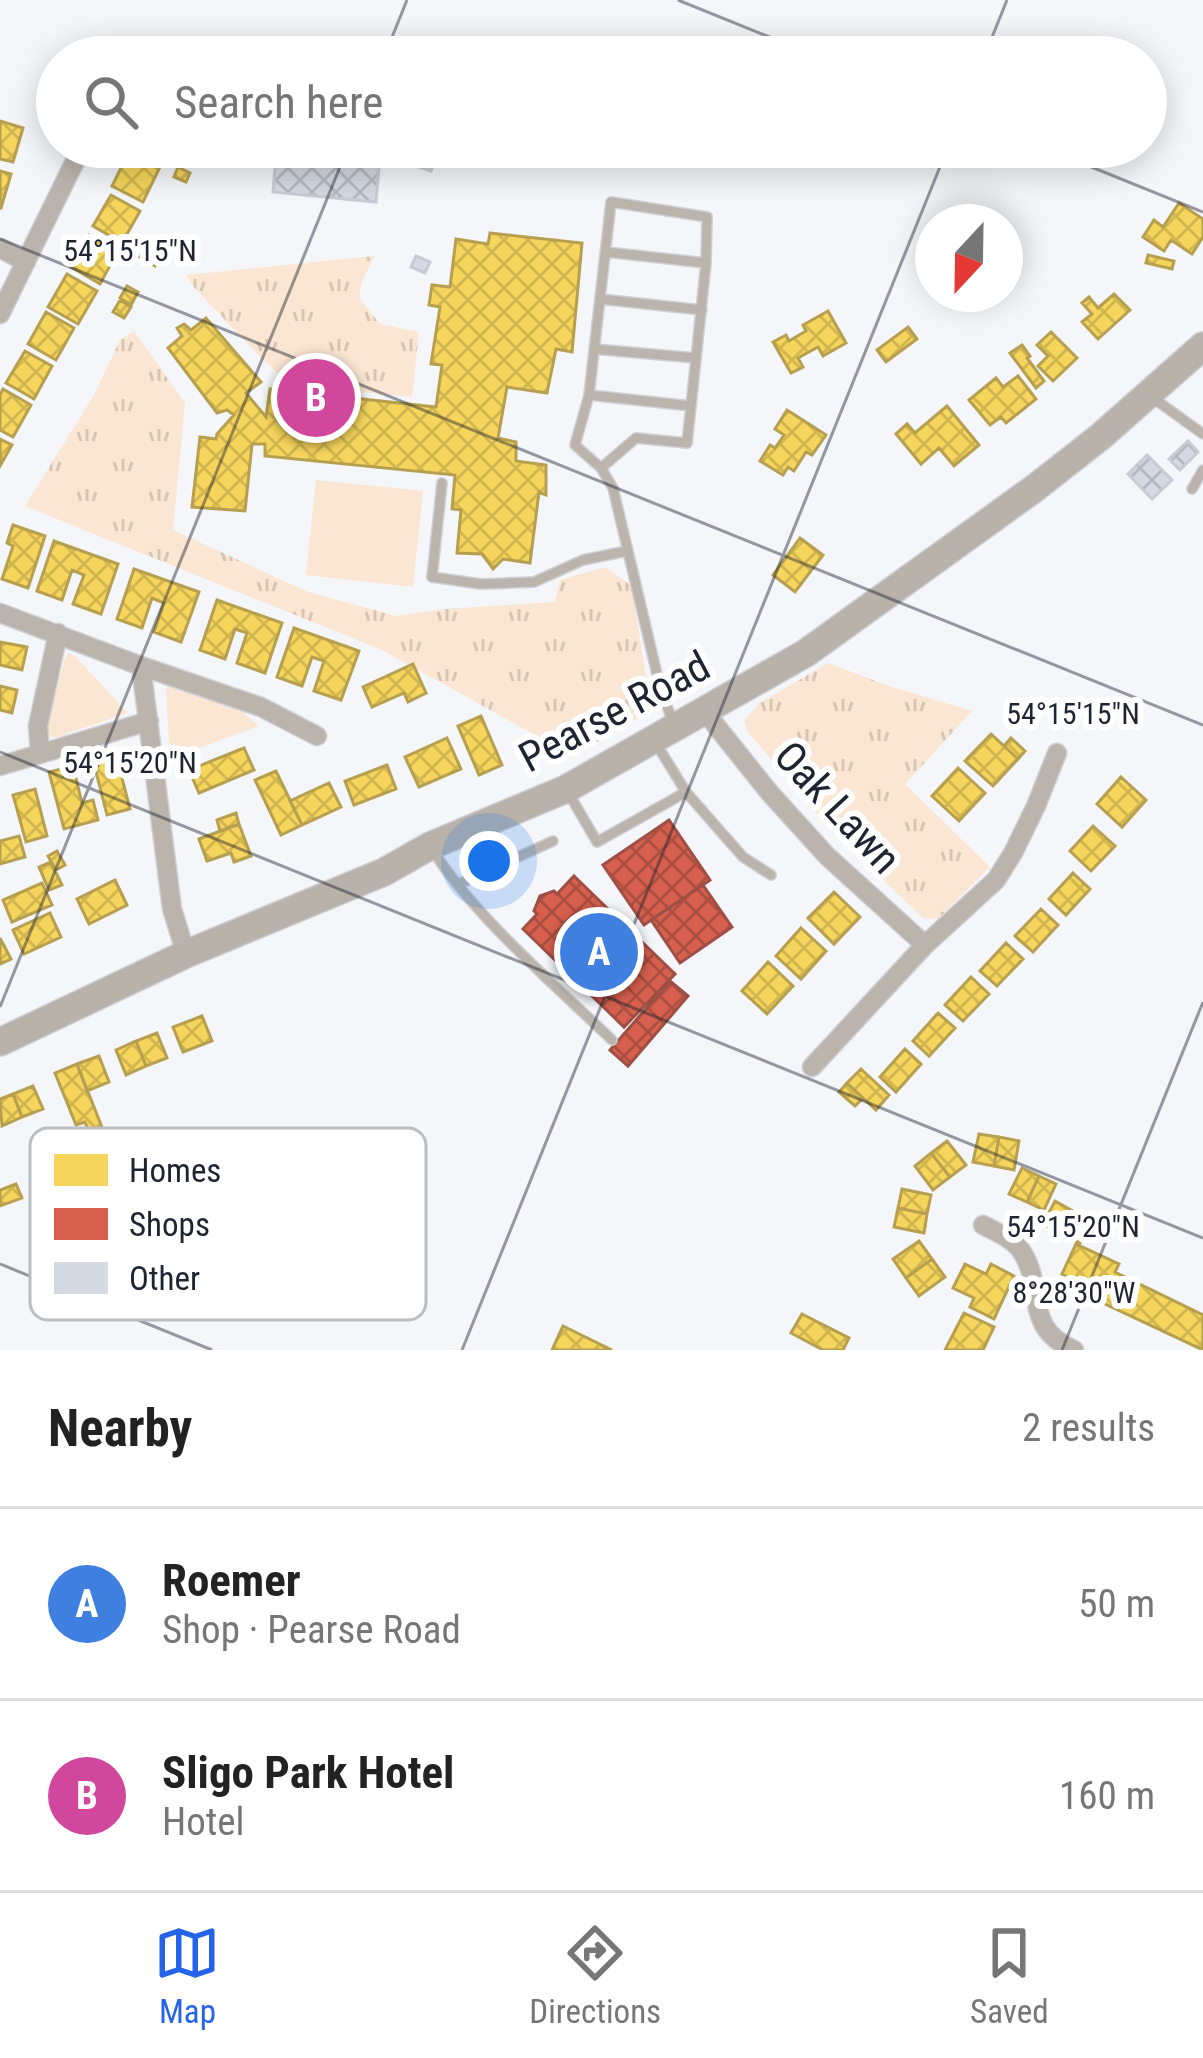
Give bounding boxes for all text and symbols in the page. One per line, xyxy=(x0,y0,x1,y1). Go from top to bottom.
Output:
search box xyxy=(36,36,1167,168)
icon: search xyxy=(78,69,144,135)
text: Search here xyxy=(174,76,383,129)
north arrow xyxy=(915,204,1023,312)
text: 54°15'15"N xyxy=(63,233,197,268)
pin: B xyxy=(277,353,355,443)
street label: Pearse Road xyxy=(511,641,718,782)
text: 54°15'15"N xyxy=(1006,696,1140,731)
street label: Oak Lawn xyxy=(765,732,911,883)
text: 54°15'20"N xyxy=(63,745,197,780)
your location xyxy=(459,831,519,891)
pin: A xyxy=(560,907,638,997)
legend xyxy=(30,1128,426,1320)
text: Homes xyxy=(129,1151,221,1190)
text: Shops xyxy=(129,1205,210,1244)
text: 54°15'20"N xyxy=(1006,1209,1140,1244)
text: Other xyxy=(129,1259,200,1298)
text: 8°28'30"W xyxy=(1013,1275,1136,1310)
text: Nearby xyxy=(48,1399,192,1458)
text: 2 results xyxy=(1022,1405,1155,1451)
text: Roemer xyxy=(162,1554,301,1607)
text: A xyxy=(75,1581,99,1627)
text: 50 m xyxy=(1078,1581,1155,1627)
text: Shop · Pearse Road xyxy=(162,1607,461,1653)
text: Sligo Park Hotel xyxy=(162,1746,454,1799)
text: B xyxy=(76,1773,98,1819)
text: 160 m xyxy=(1059,1773,1155,1819)
text: Hotel xyxy=(162,1799,245,1845)
tab: Map xyxy=(154,1920,220,2031)
tab: Directions xyxy=(529,1920,661,2031)
tab: Saved xyxy=(970,1920,1049,2031)

